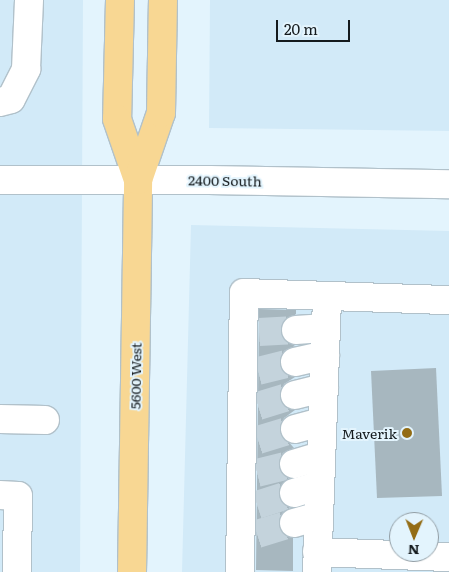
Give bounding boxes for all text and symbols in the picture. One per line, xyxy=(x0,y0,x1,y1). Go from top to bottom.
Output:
scale bar xyxy=(279,10,353,42)
text: 20 m xyxy=(284,17,318,40)
street label: 2400 South xyxy=(188,171,262,189)
street label: 5600 West xyxy=(126,343,144,409)
place label: Maverik xyxy=(341,425,397,441)
marker: Maverik xyxy=(401,427,413,439)
north arrow xyxy=(389,512,439,562)
text: N xyxy=(408,541,420,561)

